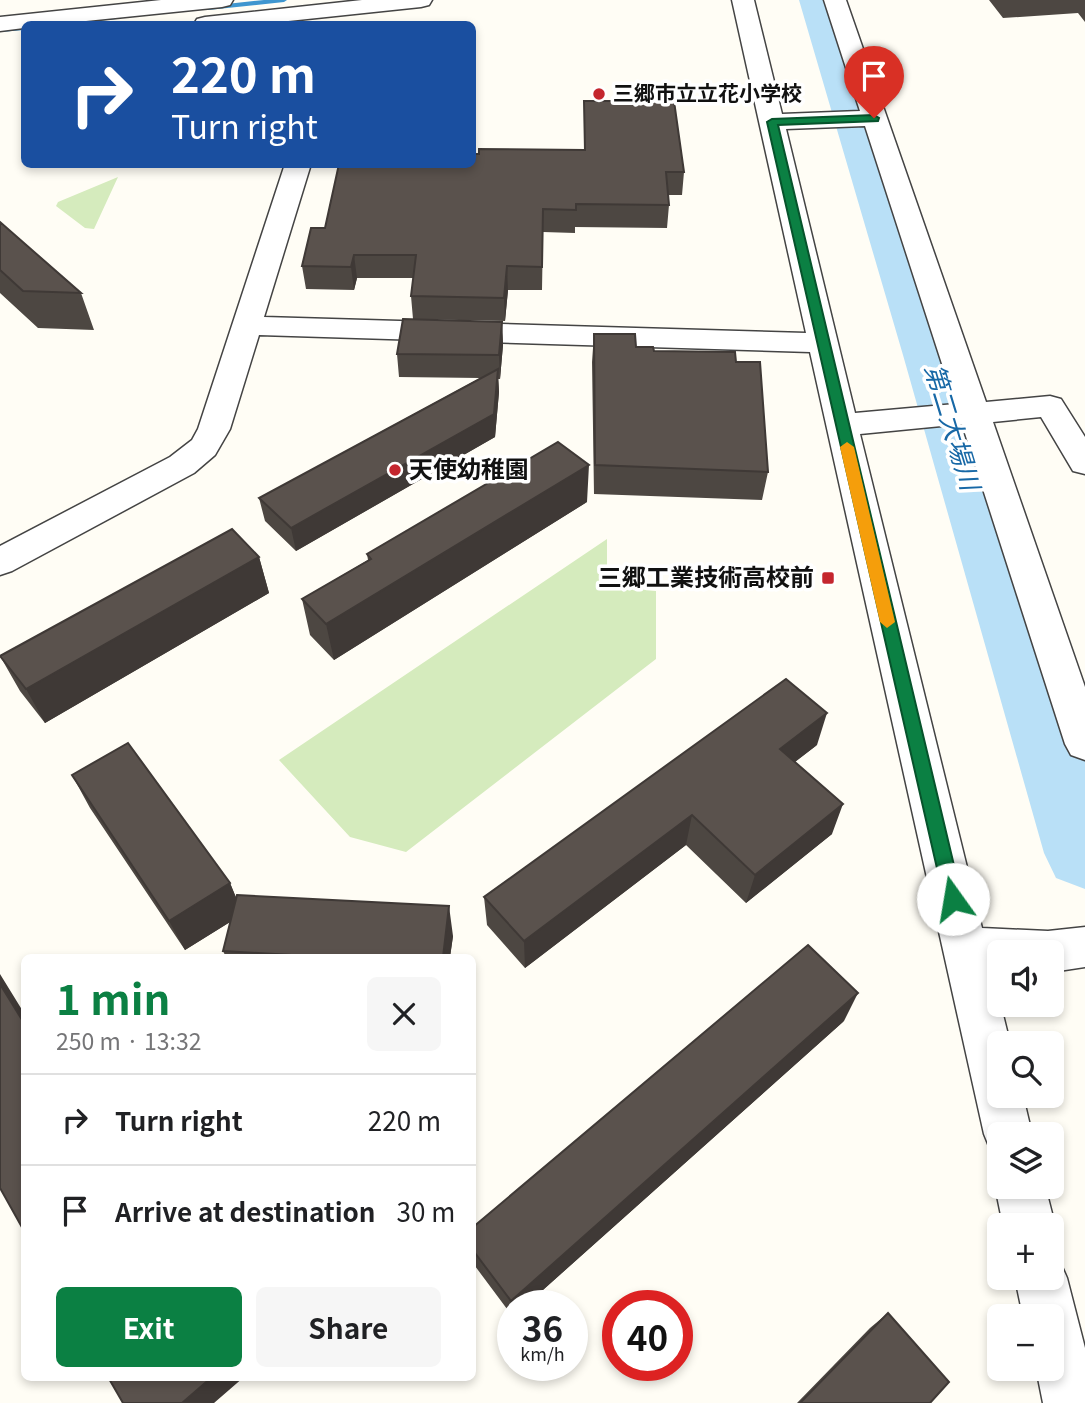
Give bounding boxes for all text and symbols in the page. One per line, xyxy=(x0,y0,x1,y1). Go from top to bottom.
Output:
text: 220 m xyxy=(171,36,316,107)
pin xyxy=(844,46,904,118)
icon: right xyxy=(56,49,147,140)
icon: arrive xyxy=(855,57,893,95)
place label: 三郷市立立花小学校 xyxy=(613,77,802,107)
marker: 三郷市立立花小学校 xyxy=(591,86,607,102)
text: Turn right xyxy=(171,102,318,148)
water label: 第二大場川 xyxy=(918,359,992,497)
place label: 天使幼稚園 xyxy=(409,450,529,485)
marker: 天使幼稚園 xyxy=(387,462,403,478)
place label: 三郷工業技術高校前 xyxy=(598,558,814,593)
marker: 三郷工業技術高校前 xyxy=(820,570,836,586)
position arrow xyxy=(916,862,990,936)
map controls xyxy=(987,940,1064,1381)
button: sound xyxy=(987,940,1064,1017)
text: 1 min xyxy=(56,966,171,1027)
button: close xyxy=(367,977,441,1051)
text: 250 m · 13:32 xyxy=(56,1023,201,1057)
button: search xyxy=(987,1031,1064,1108)
icon: right xyxy=(56,1101,94,1139)
text: Turn right xyxy=(115,1101,243,1138)
text: 220 m xyxy=(368,1101,441,1138)
button: layers xyxy=(987,1122,1064,1199)
icon: arrive xyxy=(56,1192,94,1230)
text: Arrive at destination xyxy=(115,1192,376,1229)
text: 30 m xyxy=(397,1192,455,1229)
button: + xyxy=(987,1213,1064,1290)
button: Exit xyxy=(56,1287,242,1367)
button: Share xyxy=(256,1287,441,1367)
speed limit sign: 40 xyxy=(602,1290,693,1381)
text: 36 xyxy=(522,1301,563,1352)
button: − xyxy=(987,1304,1064,1381)
text: km/h xyxy=(520,1340,565,1366)

